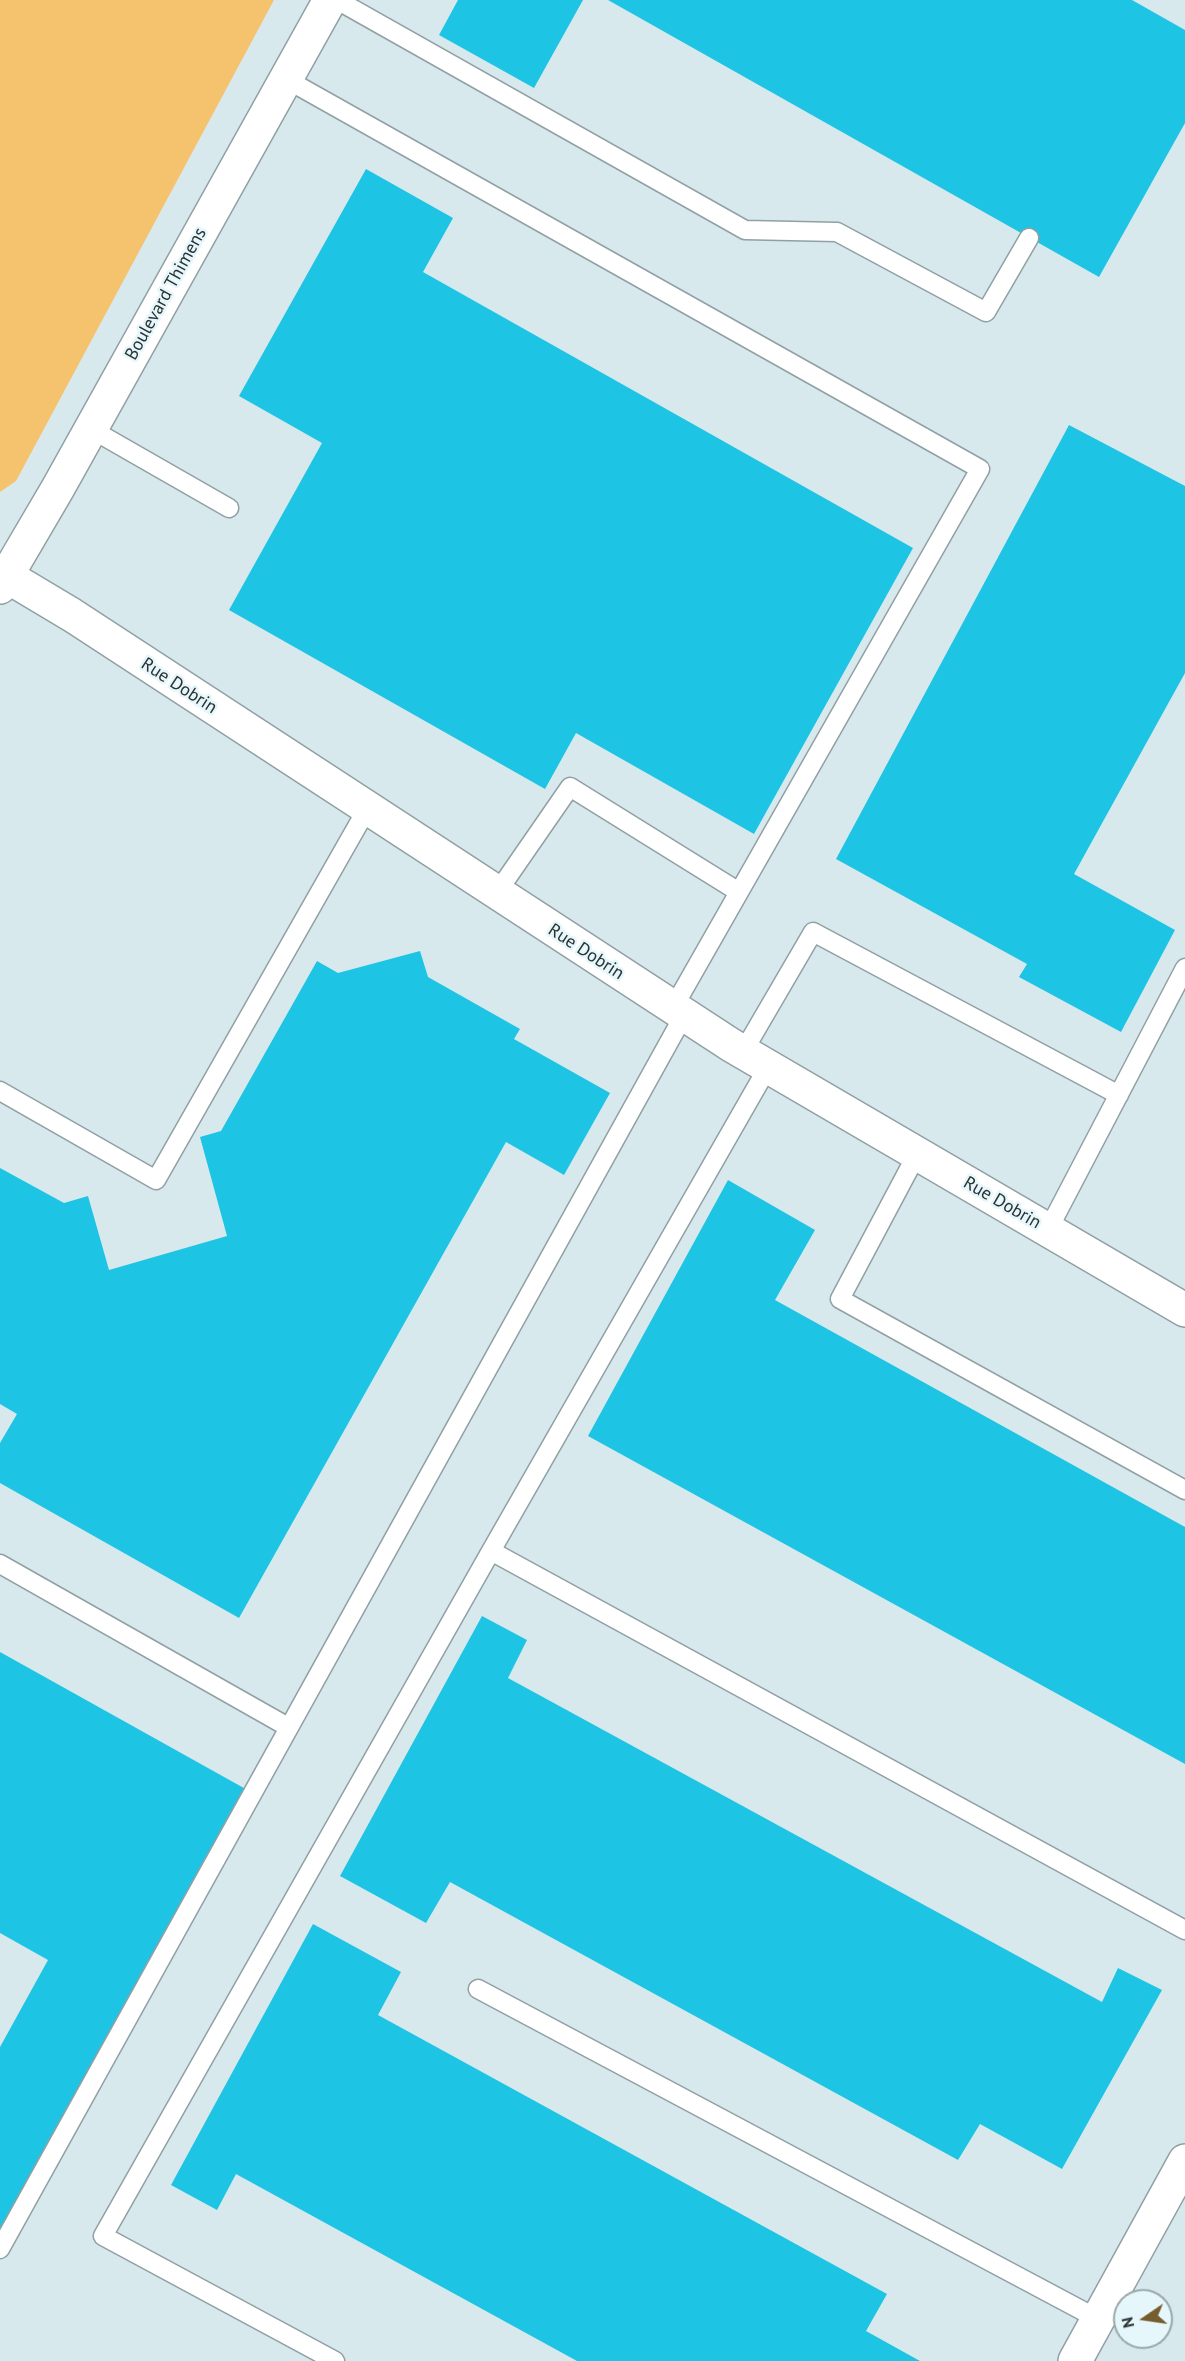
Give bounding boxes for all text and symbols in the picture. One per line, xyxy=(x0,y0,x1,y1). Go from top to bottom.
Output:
street label: Boulevard Thimens xyxy=(121,224,211,364)
street label: Rue Dobrin xyxy=(137,653,221,719)
street label: Rue Dobrin xyxy=(544,919,628,985)
street label: Rue Dobrin xyxy=(959,1172,1045,1234)
north arrow xyxy=(1113,2289,1173,2349)
text: N xyxy=(1116,2315,1138,2330)

